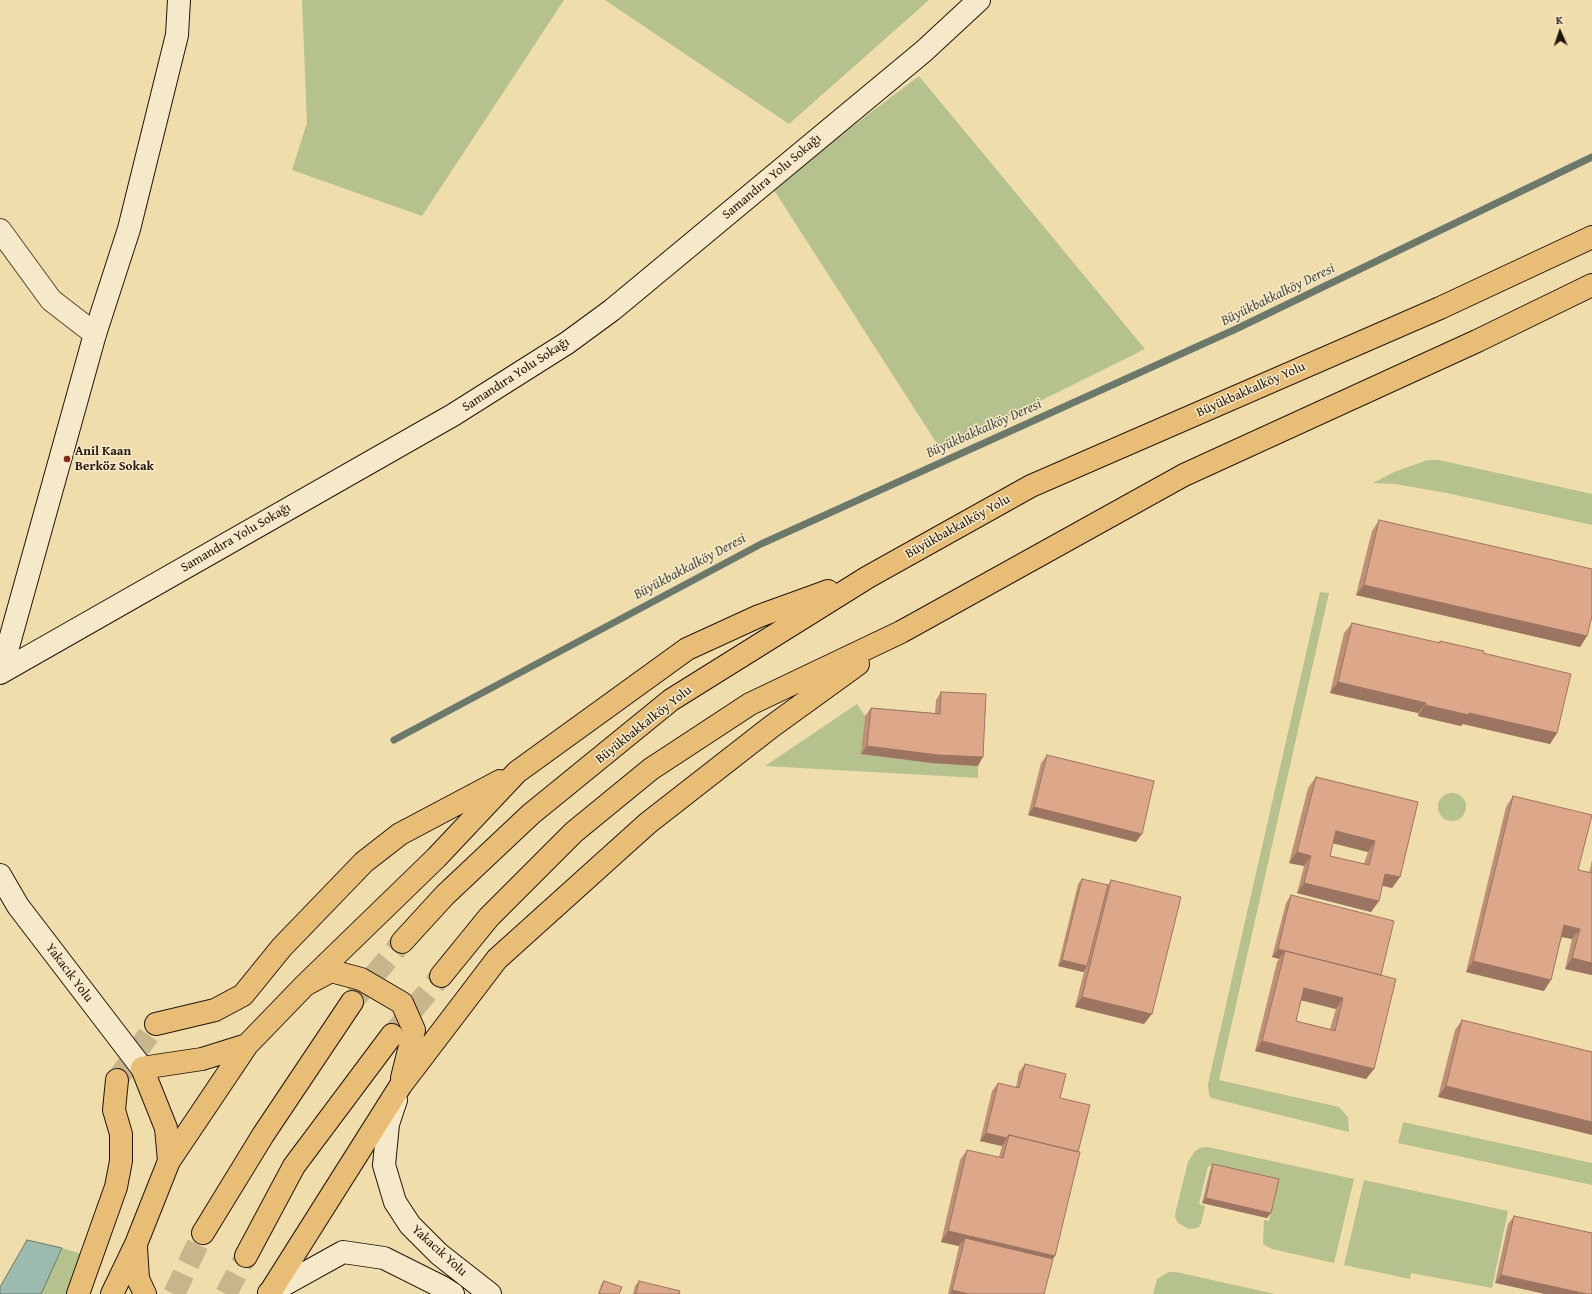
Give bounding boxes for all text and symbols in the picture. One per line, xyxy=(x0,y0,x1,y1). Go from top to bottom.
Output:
north arrow xyxy=(1540,12,1580,52)
text: K xyxy=(1555,12,1563,28)
street label: Samandıra Yolu Sokağı xyxy=(719,131,825,223)
water label: Büyükbakkalköy Deresi xyxy=(1218,260,1338,330)
street label: Samandıra Yolu Sokağı xyxy=(460,335,572,415)
street label: Büyükbakkalköy Yolu xyxy=(1194,359,1308,421)
water label: Büyükbakkalköy Deresi xyxy=(924,396,1044,462)
place label: Anil Kaan Berköz Sokak xyxy=(75,444,154,475)
marker: Anil Kaan Berköz Sokak xyxy=(62,454,72,464)
street label: Büyükbakkalköy Yolu xyxy=(903,492,1013,562)
street label: Samandıra Yolu Sokağı xyxy=(178,500,294,576)
water label: Büyükbakkalköy Deresi xyxy=(631,530,749,604)
street label: Büyükbakkalköy Yolu xyxy=(593,683,695,767)
street label: Yakacık Yolu xyxy=(42,941,96,1005)
street label: Yakacık Yolu xyxy=(408,1222,470,1280)

